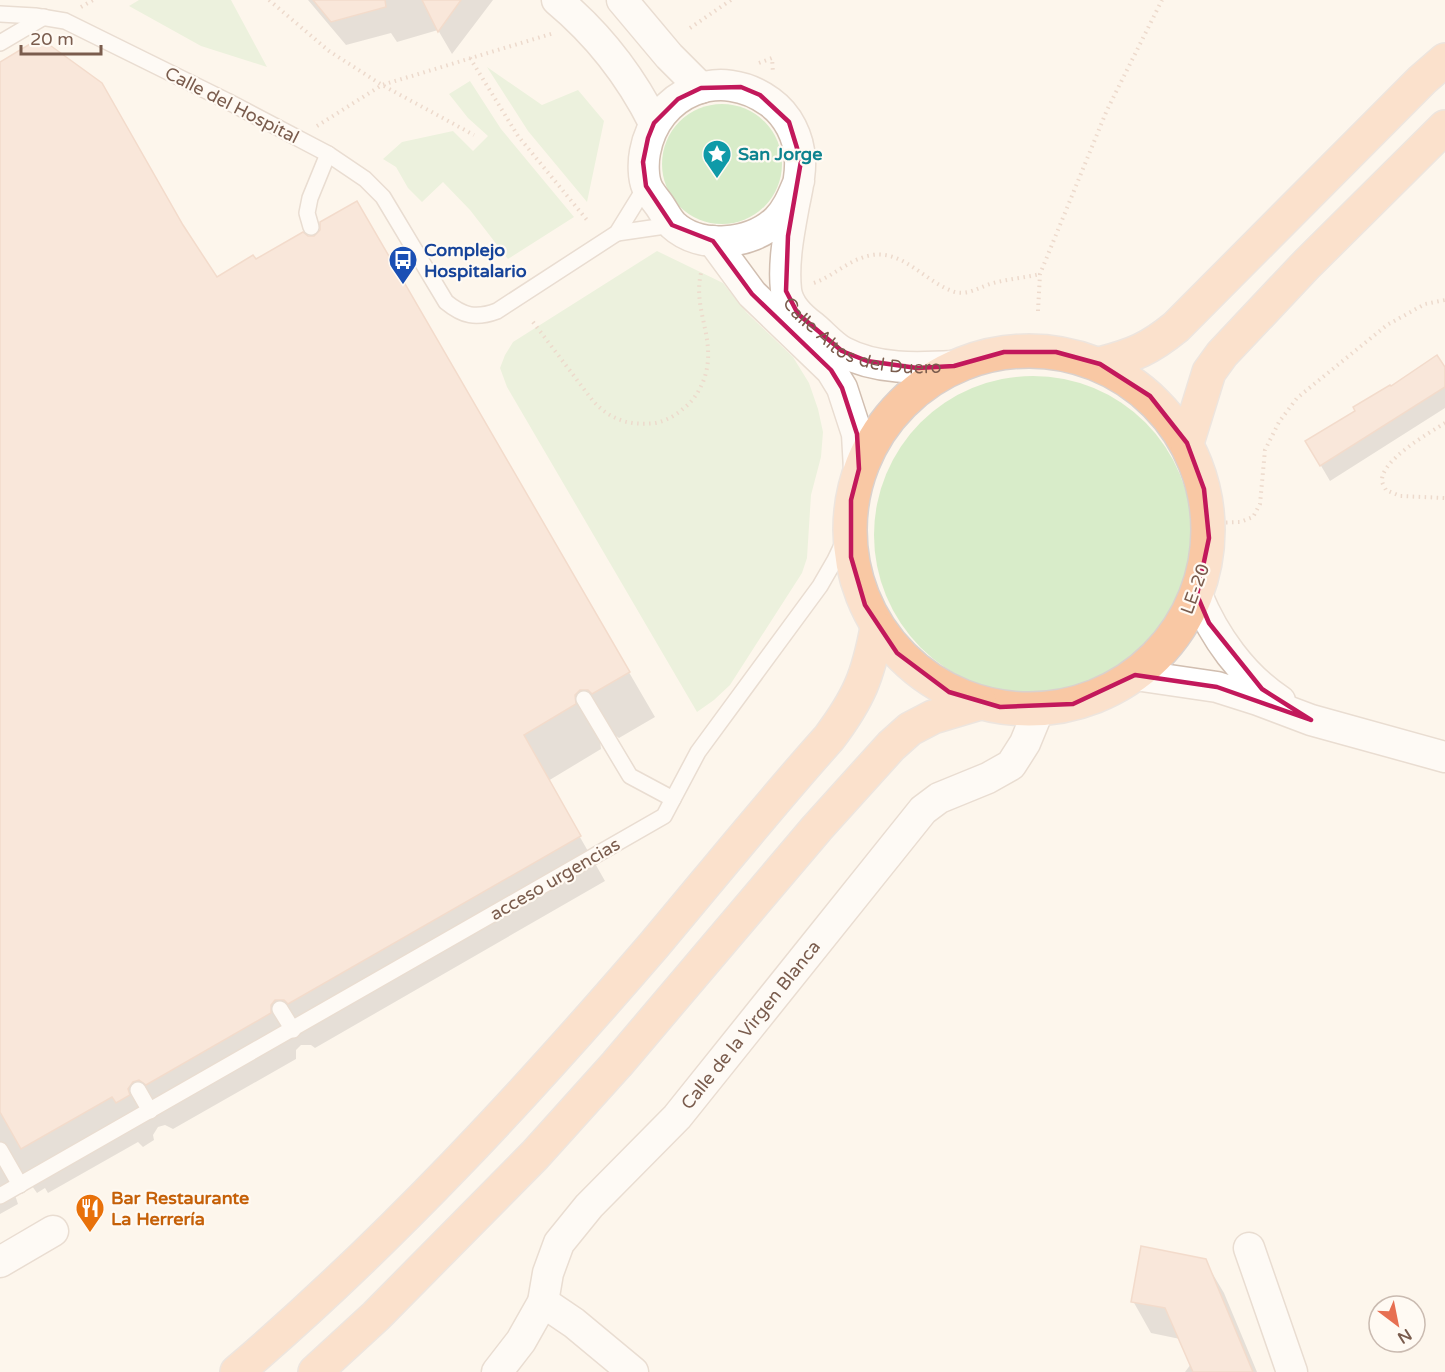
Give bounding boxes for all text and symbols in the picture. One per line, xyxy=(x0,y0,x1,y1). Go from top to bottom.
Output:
scale bar xyxy=(21,18,100,56)
text: 20 m xyxy=(30,28,74,50)
street label: Calle del Hospital xyxy=(161,62,303,148)
place icon: San Jorge xyxy=(701,138,733,180)
place label: San Jorge xyxy=(738,143,822,165)
place label: Complejo Hospitalario xyxy=(424,239,527,282)
bus stop icon: Complejo Hospitalario xyxy=(387,244,419,286)
street label: Calle Altos del Duero xyxy=(778,293,942,378)
street label: LE-20 xyxy=(1176,561,1214,617)
street label: acceso urgencias xyxy=(486,833,624,925)
street label: Calle de la Virgen Blanca xyxy=(676,936,825,1114)
place label: Bar Restaurante La Herrería xyxy=(111,1187,249,1230)
restaurant icon: Bar Restaurante La Herrería xyxy=(74,1192,106,1234)
north arrow xyxy=(1367,1294,1427,1354)
text: N xyxy=(1394,1324,1415,1348)

